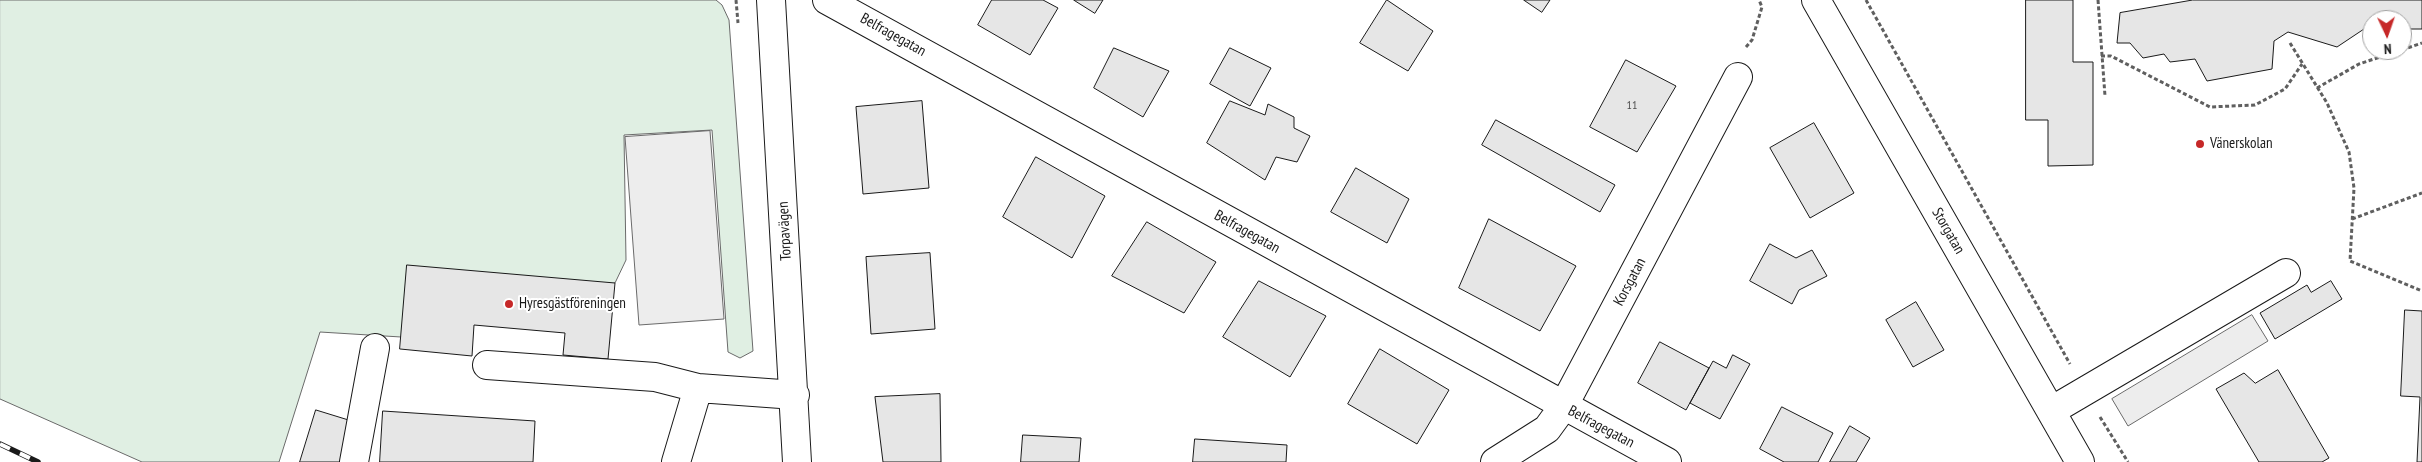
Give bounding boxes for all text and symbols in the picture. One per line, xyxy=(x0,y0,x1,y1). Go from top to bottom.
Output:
street label: Belfragegatan xyxy=(857,10,929,60)
north arrow xyxy=(2362,10,2412,60)
text: N xyxy=(2383,40,2392,58)
house number: 11 xyxy=(1627,99,1637,113)
place label: Vänerskolan xyxy=(2210,135,2273,153)
marker: Vänerskolan xyxy=(2194,138,2206,150)
street label: Torpavägen xyxy=(774,201,796,261)
street label: Storgatan xyxy=(1928,205,1968,257)
street label: Belfragegatan xyxy=(1211,207,1283,257)
street label: Korsgatan xyxy=(1610,255,1650,309)
place label: Hyresgästföreningen xyxy=(519,295,626,313)
marker: Hyresgästföreningen xyxy=(503,298,515,310)
street label: Belfragegatan xyxy=(1565,402,1637,452)

